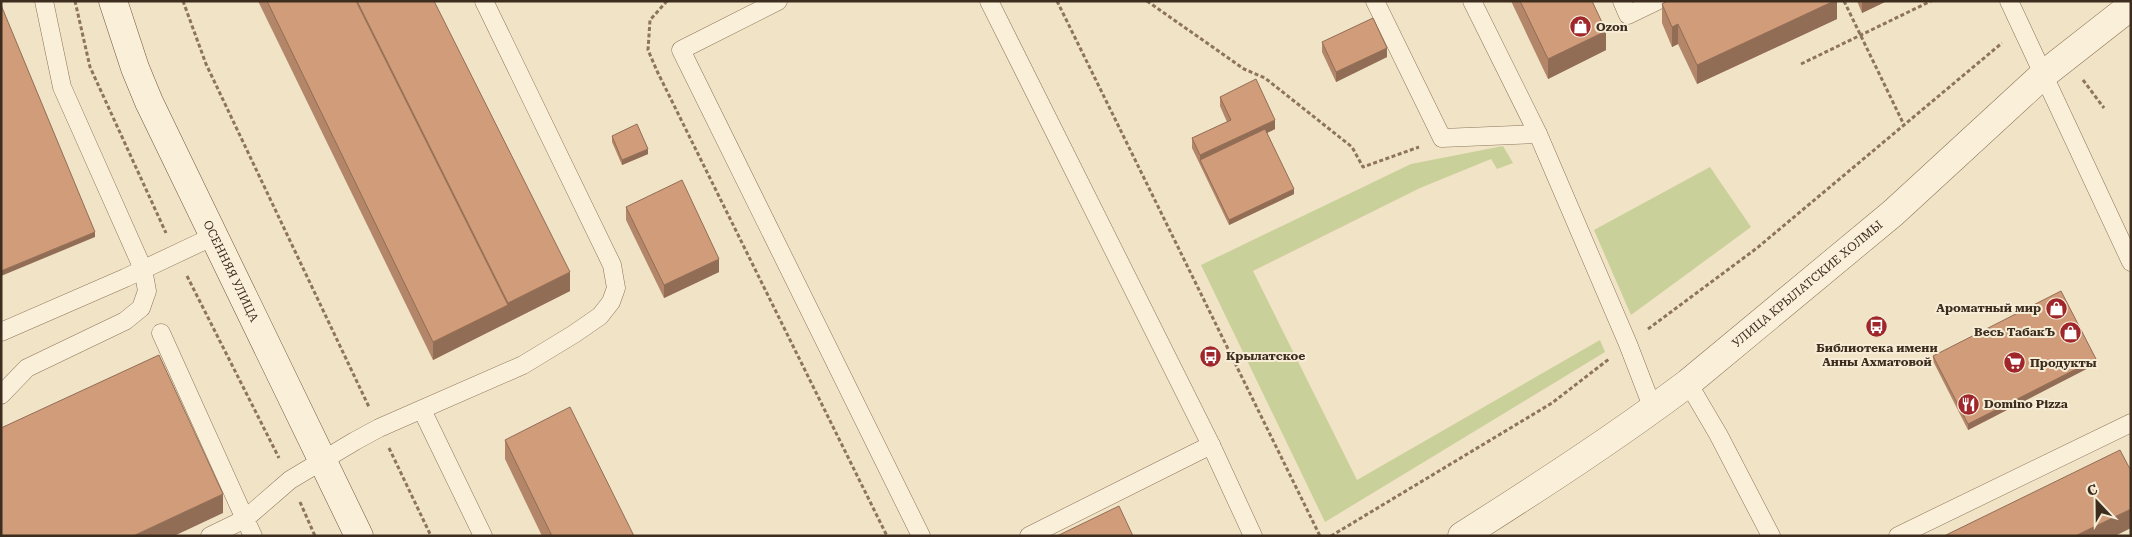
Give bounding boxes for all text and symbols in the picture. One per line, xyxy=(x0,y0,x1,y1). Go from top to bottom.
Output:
shop icon: Ozon xyxy=(1568,15,1592,39)
place label: Ozon xyxy=(1596,20,1628,34)
street label: УЛИЦА КРЫЛАТСКИЕ ХОЛМЫ xyxy=(1729,217,1886,350)
street label: ОСЕННЯЯ УЛИЦА xyxy=(200,218,262,325)
shop icon: Ароматный мир xyxy=(2045,296,2069,320)
place label: Ароматный мир xyxy=(1936,301,2041,315)
bus stop icon: Библиотека имени Анны Ахматовой xyxy=(1865,315,1889,339)
shop icon: Весь ТабакЪ xyxy=(2059,320,2083,344)
place label: Весь ТабакЪ xyxy=(1974,325,2055,339)
place label: Библиотека имени Анны Ахматовой xyxy=(1816,341,1938,369)
bus stop icon: Крылатское xyxy=(1198,344,1222,368)
place label: Крылатское xyxy=(1226,349,1305,363)
supermarket icon: Продукты xyxy=(2002,351,2026,375)
place label: Продукты xyxy=(2030,356,2097,370)
restaurant icon: Domino Pizza xyxy=(1956,392,1980,416)
place label: Domino Pizza xyxy=(1984,397,2068,411)
north arrow xyxy=(2072,477,2122,527)
text: С xyxy=(2085,481,2100,499)

